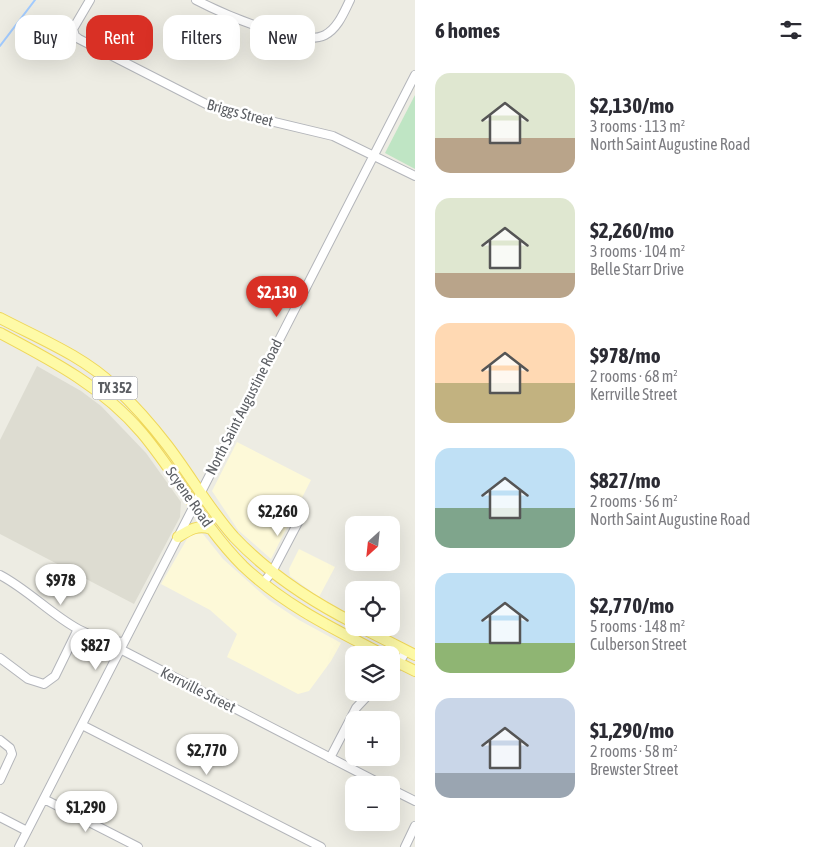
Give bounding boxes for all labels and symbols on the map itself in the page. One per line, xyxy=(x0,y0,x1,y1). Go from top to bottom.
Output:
street label: Briggs Street xyxy=(205,96,275,130)
pin: $2,130 xyxy=(236,276,318,318)
street label: North Saint Augustine Road xyxy=(202,336,285,478)
road number: TX 352 xyxy=(92,376,138,399)
street label: Scyene Road xyxy=(163,463,216,530)
pin: $2,260 xyxy=(237,494,319,537)
north arrow xyxy=(345,516,400,571)
pin: $978 xyxy=(31,564,91,606)
pin: $827 xyxy=(66,628,126,671)
street label: Kerrville Street xyxy=(158,663,239,716)
pin: $2,770 xyxy=(166,734,248,776)
pin: $1,290 xyxy=(45,790,127,833)

